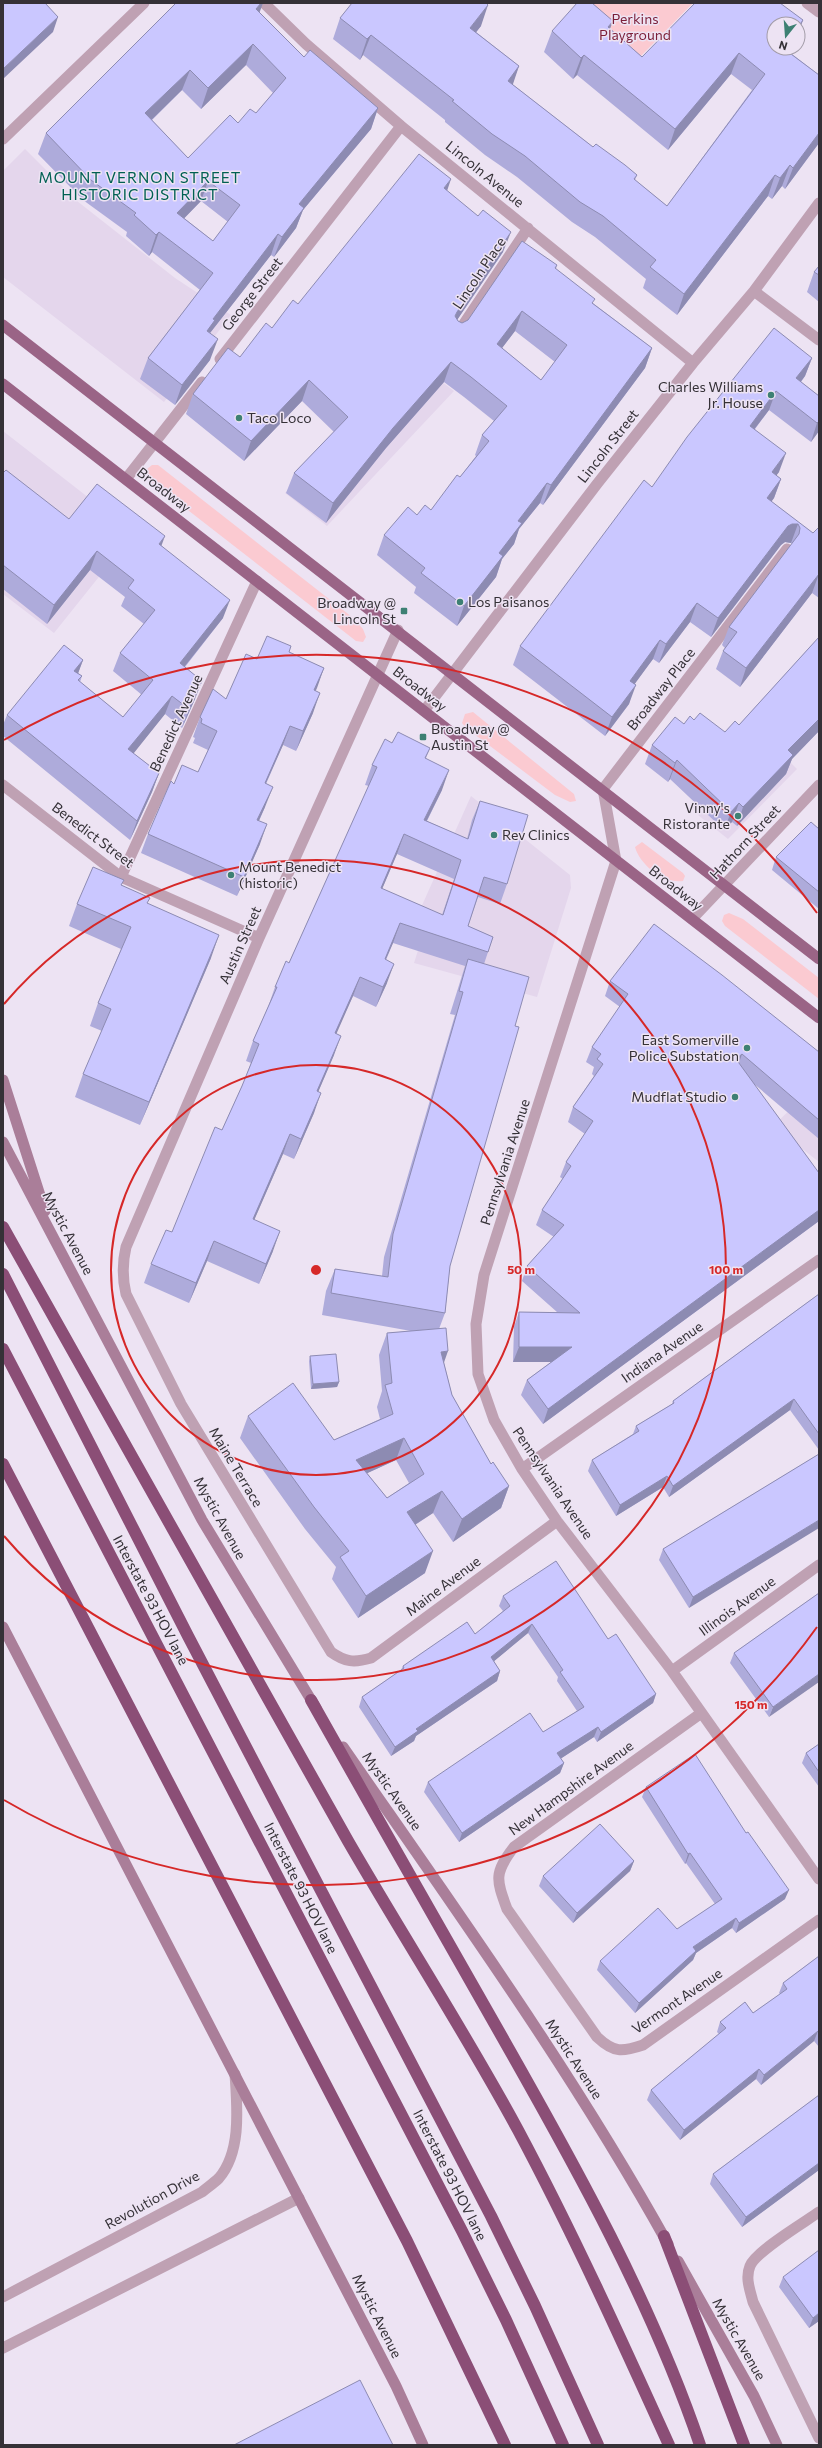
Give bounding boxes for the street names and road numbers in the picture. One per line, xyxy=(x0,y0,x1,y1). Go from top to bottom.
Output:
street label: Lincoln Avenue xyxy=(443,137,528,210)
street label: Lincoln Place xyxy=(448,233,509,312)
street label: George Street xyxy=(218,253,286,334)
street label: Lincoln Street xyxy=(574,405,642,486)
street label: Broadway xyxy=(134,463,195,516)
street label: Broadway Place xyxy=(623,644,698,733)
street label: Broadway xyxy=(390,662,451,715)
street label: Benedict Avenue xyxy=(146,671,206,774)
street label: Benedict Street xyxy=(49,798,138,871)
street label: Hathorn Street xyxy=(706,801,784,882)
street label: Broadway xyxy=(646,861,707,914)
street label: Austin Street xyxy=(215,903,264,986)
street label: Pennsylvania Avenue xyxy=(476,1097,533,1227)
street label: Mystic Avenue xyxy=(39,1188,98,1277)
street label: Indiana Avenue xyxy=(618,1317,706,1386)
street label: Pennsylvania Avenue xyxy=(510,1423,597,1542)
street label: Maine Terrace xyxy=(206,1424,267,1510)
street label: Mystic Avenue xyxy=(191,1473,250,1562)
street label: Interstate 93 HOV lane xyxy=(110,1532,193,1668)
street label: Maine Avenue xyxy=(402,1552,483,1619)
street label: Illinois Avenue xyxy=(695,1572,778,1639)
street label: New Hampshire Avenue xyxy=(505,1737,636,1839)
street label: Mystic Avenue xyxy=(359,1748,426,1833)
street label: Interstate 93 HOV lane xyxy=(261,1819,342,1956)
street label: Vermont Avenue xyxy=(628,1964,725,2037)
street label: Mystic Avenue xyxy=(542,2015,607,2102)
street label: Interstate 93 HOV lane xyxy=(410,2106,491,2243)
street label: Revolution Drive xyxy=(102,2167,202,2232)
street label: Mystic Avenue xyxy=(349,2271,406,2361)
street label: Mystic Avenue xyxy=(709,2295,770,2383)

